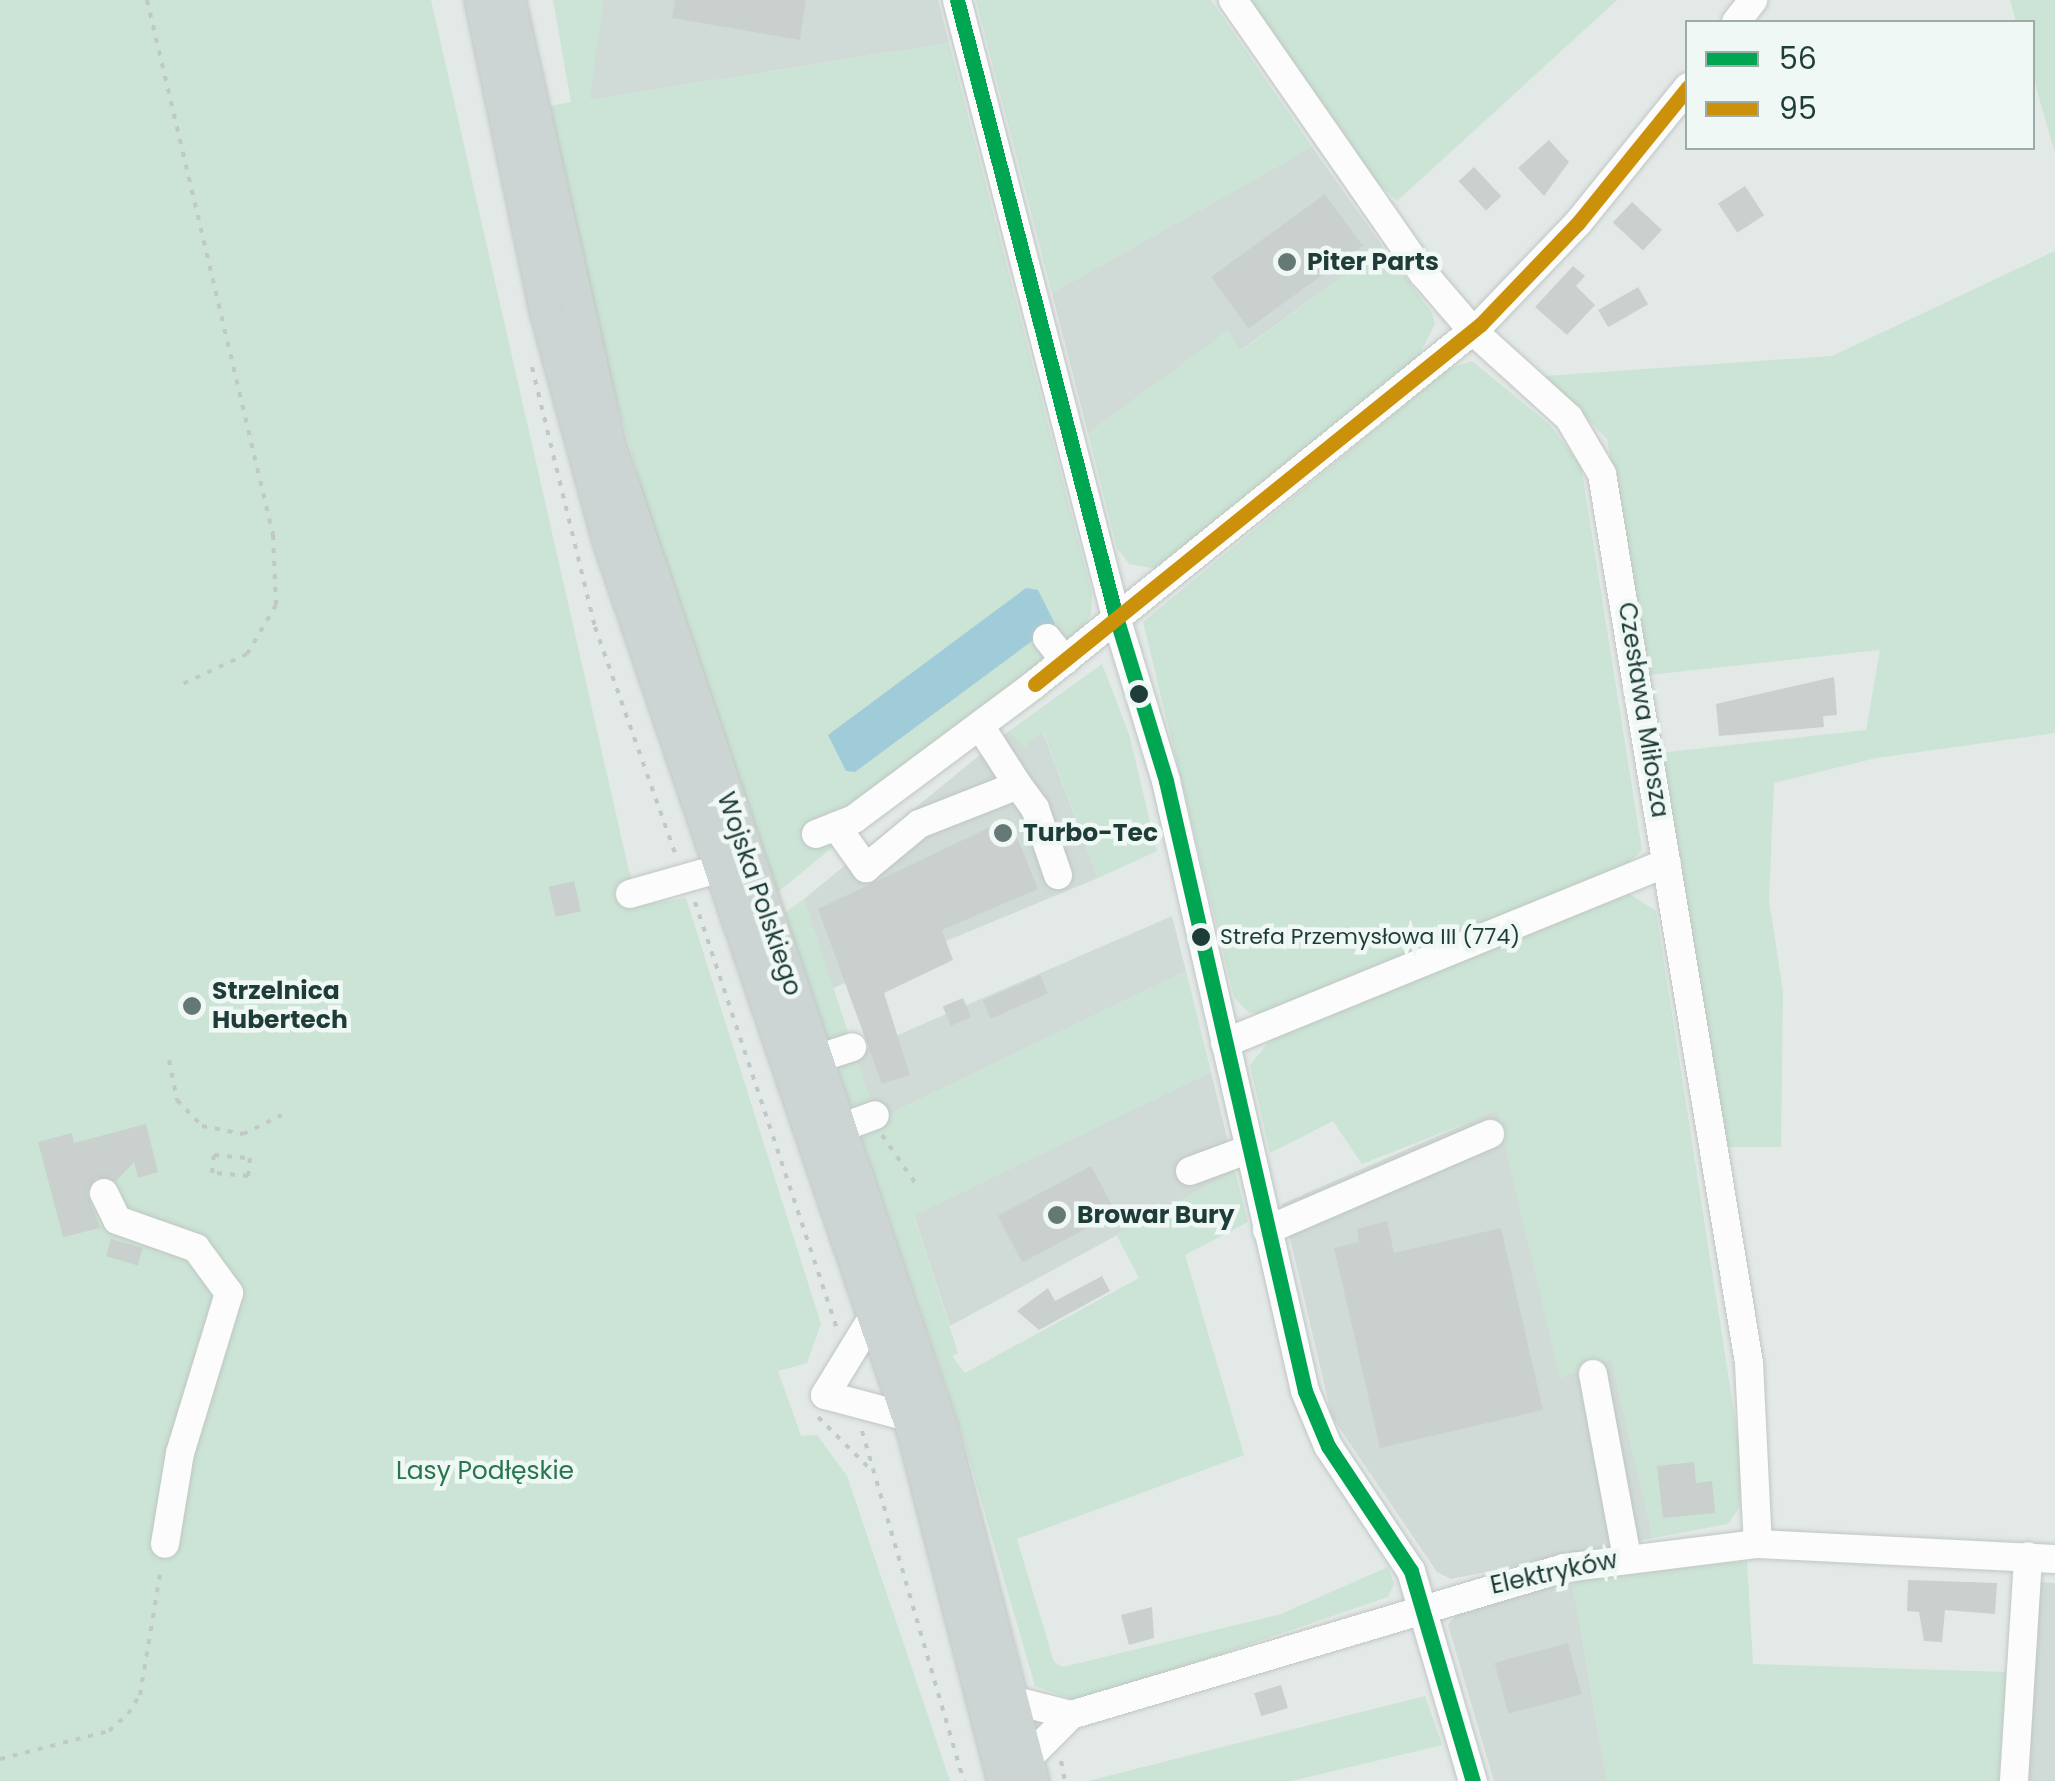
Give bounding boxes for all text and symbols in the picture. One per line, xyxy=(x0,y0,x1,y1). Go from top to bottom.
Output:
legend xyxy=(1685,20,2035,150)
text: 56 xyxy=(1779,37,1817,80)
text: 95 xyxy=(1779,87,1817,130)
place label: Piter Parts xyxy=(1307,247,1439,277)
marker: Piter Parts xyxy=(1276,251,1298,273)
street label: Czesława Miłosza xyxy=(1611,600,1675,820)
unlabelled marker xyxy=(1129,684,1149,704)
street label: Wojska Polskiego xyxy=(710,788,808,1000)
place label: Turbo-Tec xyxy=(1023,818,1158,848)
marker: Turbo-Tec xyxy=(992,822,1014,844)
place label: Strefa Przemysłowa III (774) xyxy=(1220,924,1520,950)
marker: Strefa Przemysłowa III (774) xyxy=(1191,927,1211,947)
place label: Strzelnica Hubertech xyxy=(212,977,348,1036)
marker: Strzelnica Hubertech xyxy=(181,995,203,1017)
place label: Browar Bury xyxy=(1077,1200,1235,1230)
marker: Browar Bury xyxy=(1046,1204,1068,1226)
park label: Lasy Podłęskie xyxy=(396,1456,574,1486)
street label: Elektryków xyxy=(1488,1545,1620,1601)

